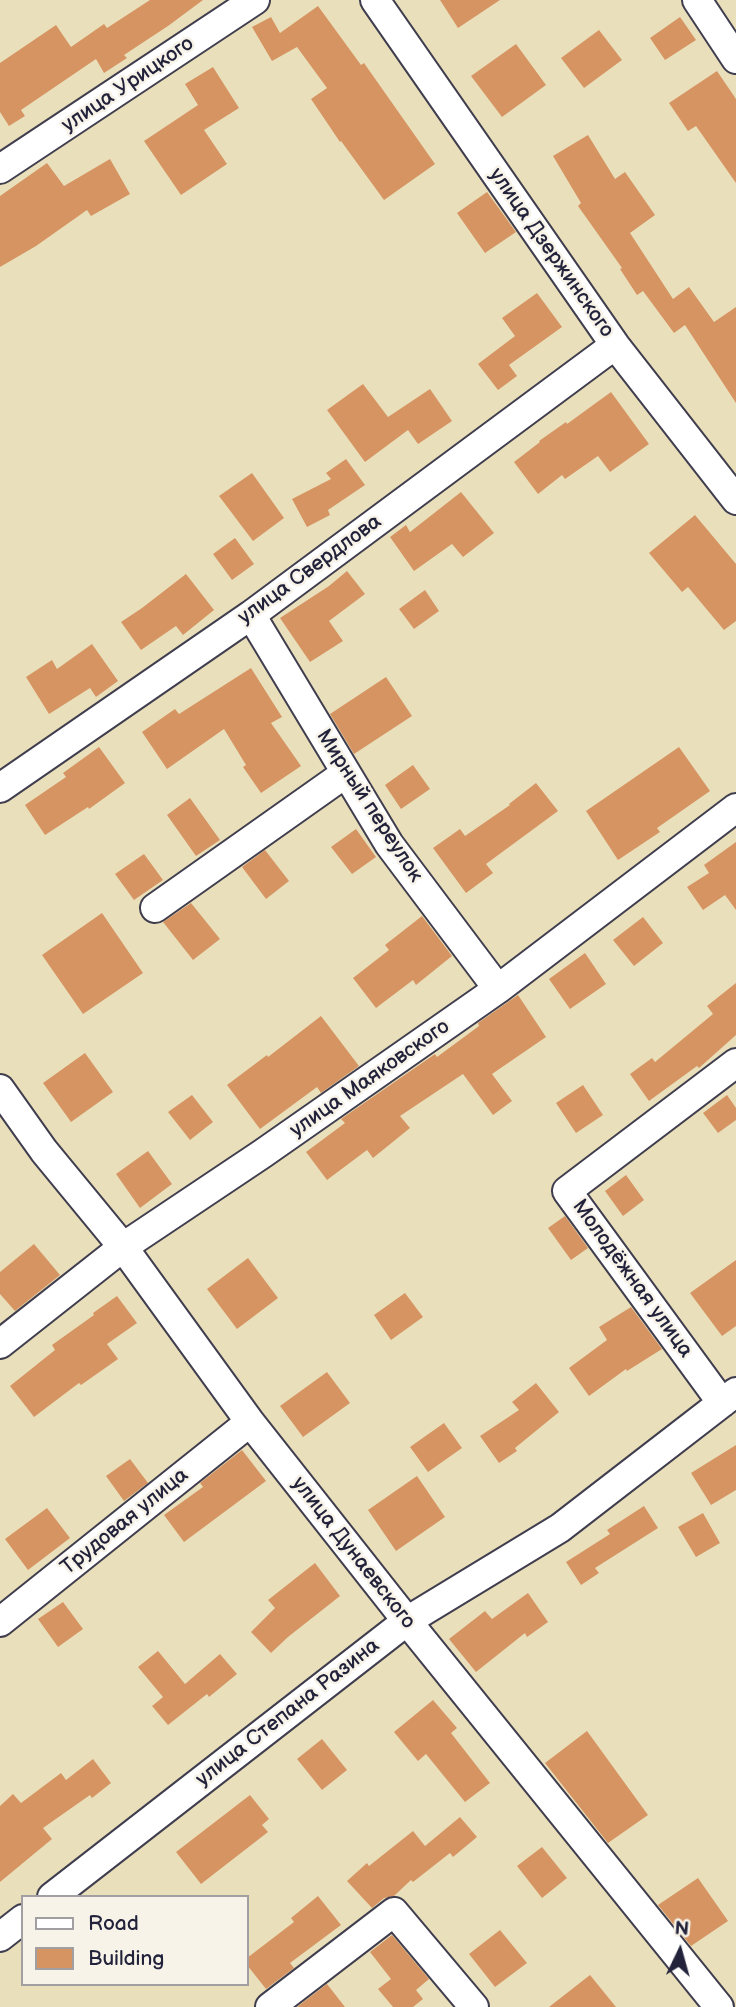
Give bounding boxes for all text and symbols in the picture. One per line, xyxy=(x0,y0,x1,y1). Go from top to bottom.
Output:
street label: улица Урицкого xyxy=(57,32,199,138)
street label: улица Дзержинского xyxy=(483,163,619,343)
street label: улица Свердлова xyxy=(233,510,387,630)
street label: Мирный переулок xyxy=(310,725,428,887)
street label: улица Маяковского xyxy=(285,1015,455,1143)
street label: Молодёжная улица xyxy=(566,1195,698,1363)
street label: Трудовая улица xyxy=(56,1463,194,1581)
street label: улица Дунаевского xyxy=(286,1472,420,1634)
street label: улица Степана Разина xyxy=(191,1634,385,1792)
legend xyxy=(21,1895,248,1986)
text: Road xyxy=(88,1911,139,1936)
north arrow xyxy=(645,1916,715,1986)
text: N xyxy=(674,1918,690,1942)
text: Building xyxy=(88,1946,164,1971)

